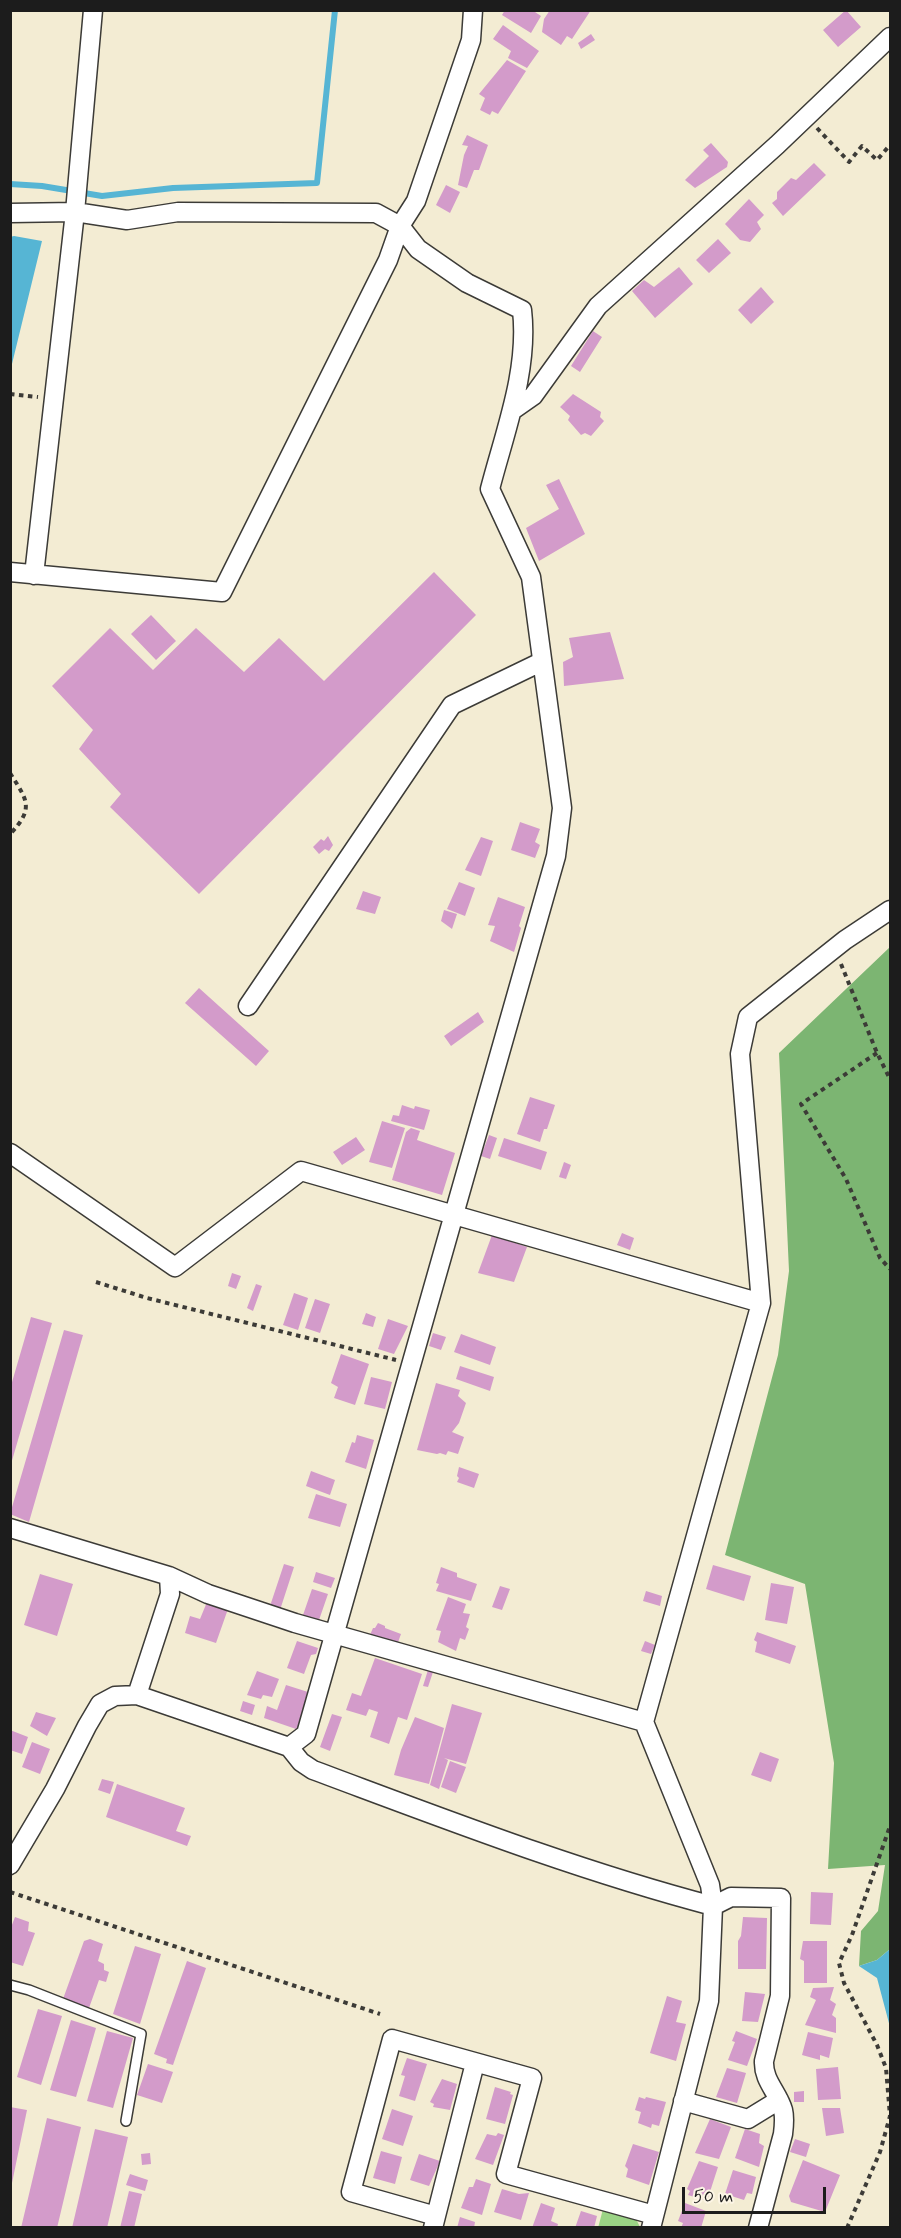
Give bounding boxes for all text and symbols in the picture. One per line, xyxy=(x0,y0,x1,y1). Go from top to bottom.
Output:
scale bar xyxy=(685,2175,829,2213)
text: 50 m xyxy=(693,2185,733,2209)

